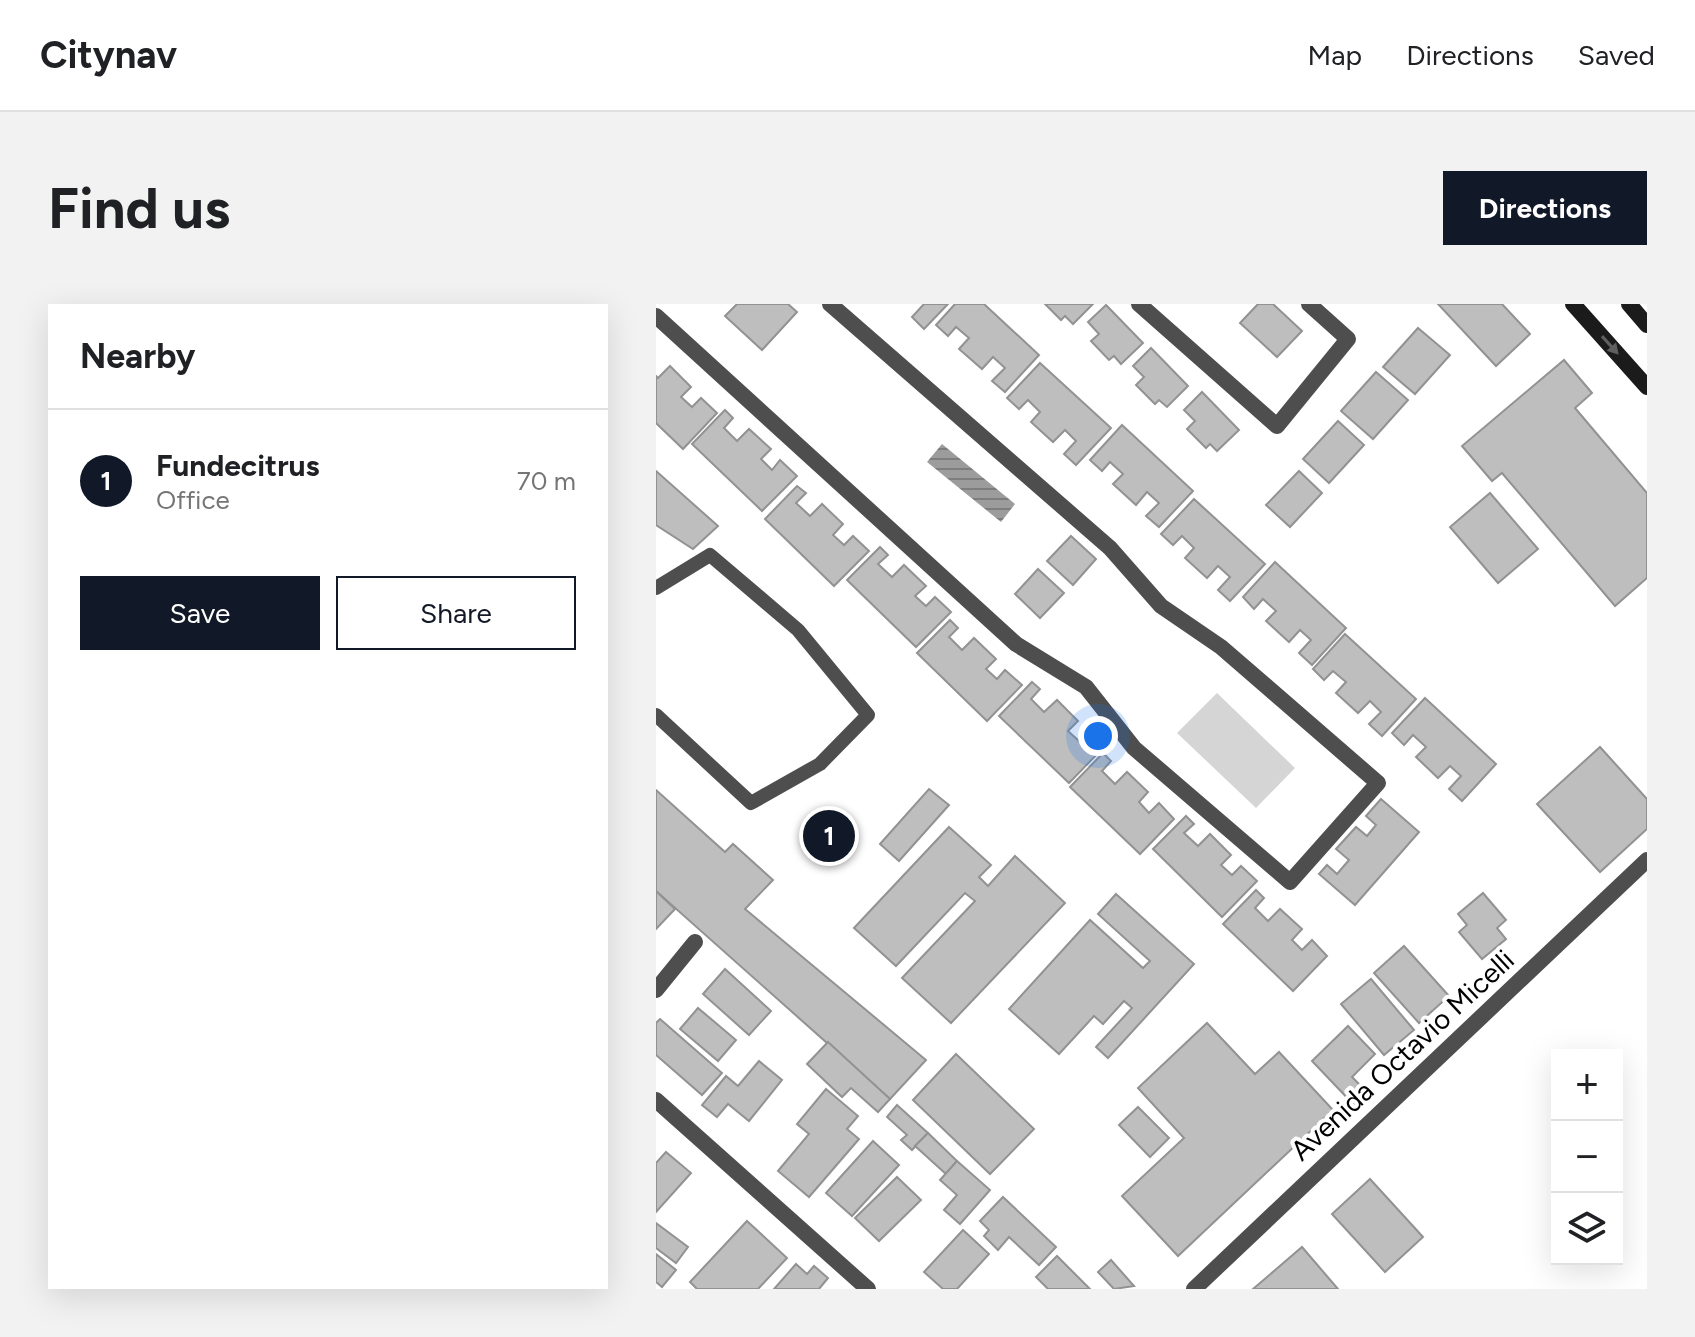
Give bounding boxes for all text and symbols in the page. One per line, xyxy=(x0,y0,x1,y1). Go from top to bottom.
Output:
text: Citynav xyxy=(40,32,177,78)
text: Map xyxy=(1308,38,1362,72)
text: Directions xyxy=(1406,38,1534,72)
text: Saved xyxy=(1578,38,1655,72)
button: Directions xyxy=(1443,171,1647,245)
text: Find us xyxy=(48,175,230,242)
one-way arrow xyxy=(1601,335,1618,355)
text: Nearby xyxy=(80,336,195,377)
text: Fundecitrus xyxy=(156,447,320,484)
text: 1 xyxy=(101,465,111,497)
text: 70 m xyxy=(517,465,576,497)
text: Office xyxy=(156,484,230,516)
button: Save xyxy=(80,576,320,650)
button: Share xyxy=(336,576,576,650)
your location xyxy=(1078,716,1118,756)
pin: 1 xyxy=(803,806,855,866)
street label: Avenida Octavio Micelli xyxy=(1283,943,1521,1167)
map controls xyxy=(1551,1049,1623,1265)
button: + xyxy=(1551,1049,1623,1121)
button: − xyxy=(1551,1121,1623,1193)
button: layers xyxy=(1551,1193,1623,1265)

